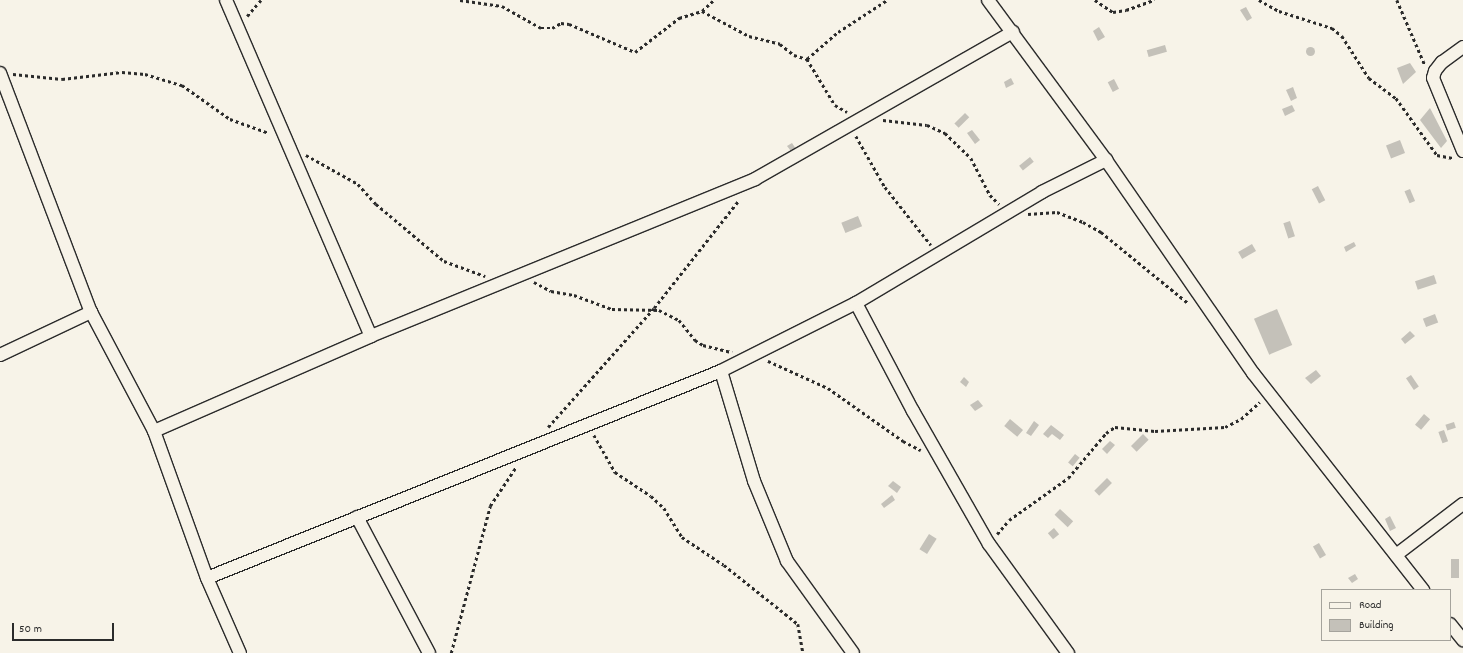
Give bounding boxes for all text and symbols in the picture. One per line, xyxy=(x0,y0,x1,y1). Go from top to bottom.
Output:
legend xyxy=(1321,589,1451,641)
text: Road xyxy=(1359,597,1381,614)
scale bar xyxy=(14,615,116,641)
text: Building xyxy=(1359,617,1394,634)
text: 50 m xyxy=(19,621,42,638)

